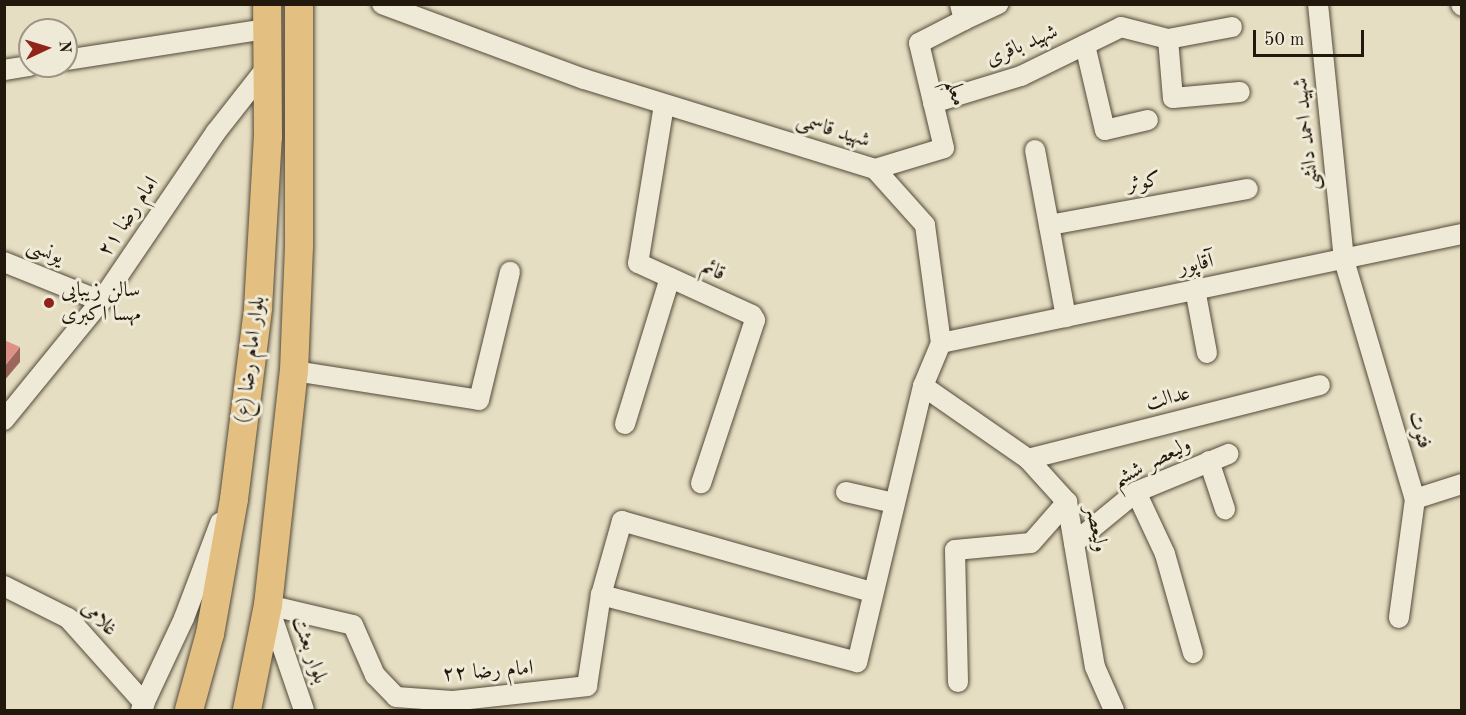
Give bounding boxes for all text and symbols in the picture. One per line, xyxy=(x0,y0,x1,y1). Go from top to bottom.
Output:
north arrow xyxy=(18,18,78,78)
scale bar xyxy=(1256,18,1367,56)
street label: شهید باقری xyxy=(982,20,1062,72)
text: 50 m xyxy=(1264,31,1304,49)
text: N xyxy=(56,40,72,54)
street label: شهید احمد دانشی xyxy=(1289,76,1325,192)
street label: معلم xyxy=(940,77,970,109)
street label: شهید قاسمی xyxy=(793,108,873,154)
street label: کوثر xyxy=(1125,168,1163,198)
street label: امام رضا ۲۱ xyxy=(93,172,165,262)
street label: یونسی xyxy=(23,233,67,271)
street label: آقاپور xyxy=(1176,249,1216,281)
street label: قائم xyxy=(697,255,729,287)
place label: سالن زیبایی مهسا اکبری xyxy=(61,278,141,328)
street label: بلوار امام رضا (ع) xyxy=(231,295,271,425)
marker: سالن زیبایی مهسا اکبری xyxy=(42,296,56,310)
street label: عدالت xyxy=(1143,381,1193,417)
street label: فتوت xyxy=(1401,408,1437,452)
street label: ولیعصر ششم xyxy=(1108,433,1196,493)
street label: ولیعصر xyxy=(1079,503,1113,555)
street label: غلامی xyxy=(76,596,122,642)
street label: بلوار بعثت xyxy=(286,613,332,687)
street label: امام رضا ۲۲ xyxy=(442,656,534,688)

